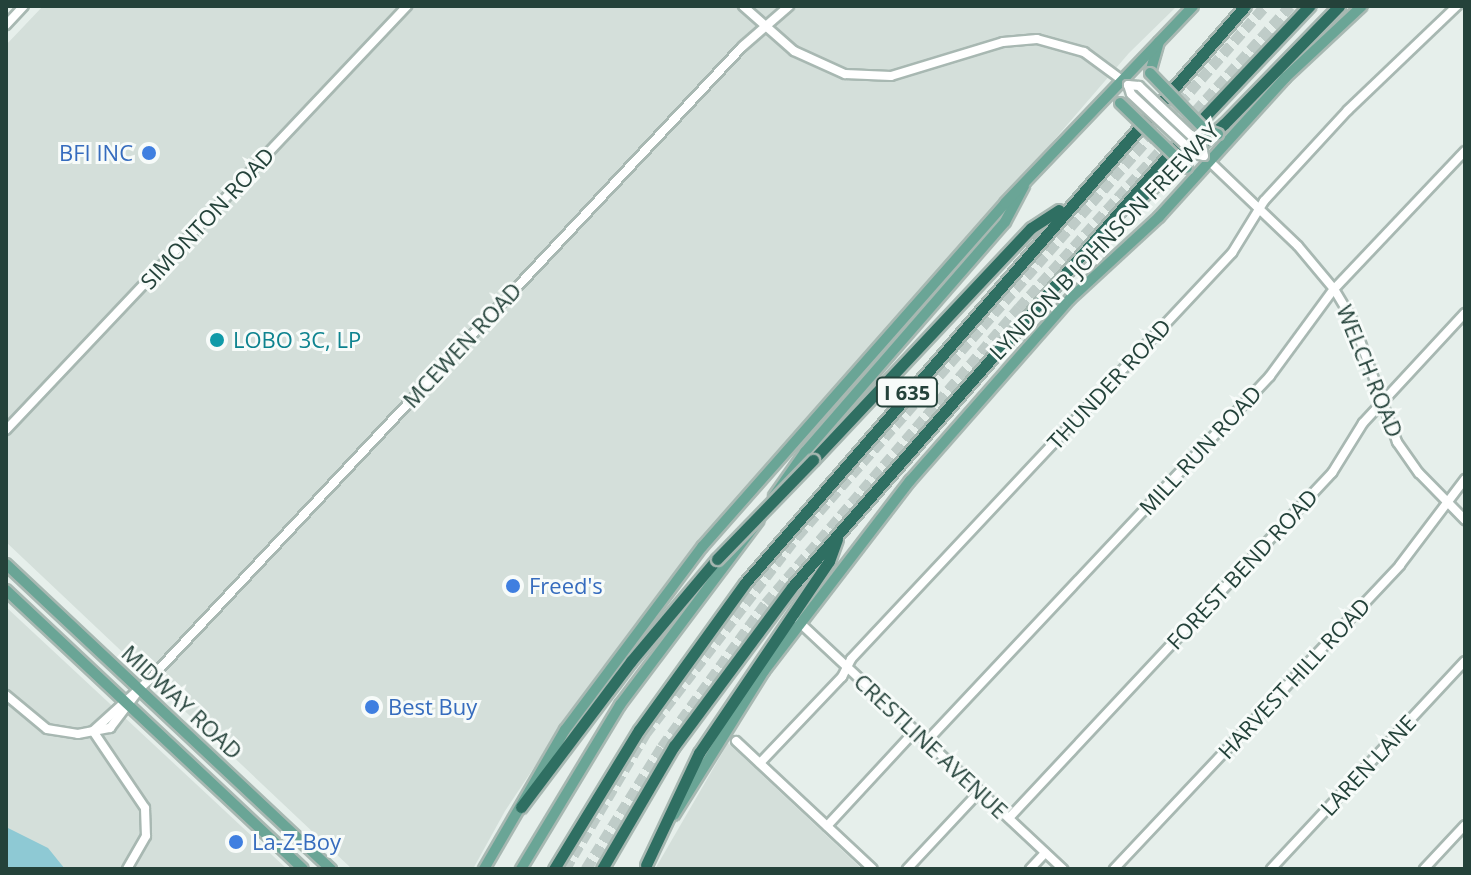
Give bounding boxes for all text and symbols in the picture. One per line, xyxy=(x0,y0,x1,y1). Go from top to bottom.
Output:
street label: LYNDON B JOHNSON FREEWAY xyxy=(984,117,1224,365)
place label: BFI INC xyxy=(59,140,133,166)
street label: SIMONTON ROAD xyxy=(135,142,279,294)
marker: BFI INC xyxy=(140,144,158,162)
street label: MCEWEN ROAD xyxy=(397,277,527,413)
street label: WELCH ROAD xyxy=(1331,301,1409,441)
street label: THUNDER ROAD xyxy=(1042,313,1176,455)
place label: LOBO 3C, LP xyxy=(233,327,361,353)
marker: LOBO 3C, LP xyxy=(208,331,226,349)
road number: I 635 xyxy=(875,376,939,408)
street label: MILL RUN ROAD xyxy=(1133,380,1267,520)
street label: FOREST BEND ROAD xyxy=(1161,483,1323,655)
place label: Freed's xyxy=(529,573,603,599)
marker: Freed's xyxy=(504,577,522,595)
street label: HARVEST HILL ROAD xyxy=(1213,592,1375,764)
street label: MIDWAY ROAD xyxy=(116,640,248,764)
street label: CRESTLINE AVENUE xyxy=(849,668,1013,824)
place label: Best Buy xyxy=(388,694,477,720)
marker: Best Buy xyxy=(363,698,381,716)
street label: LAREN LANE xyxy=(1315,709,1421,821)
place label: La-Z-Boy xyxy=(252,829,341,855)
marker: La-Z-Boy xyxy=(227,833,245,851)

